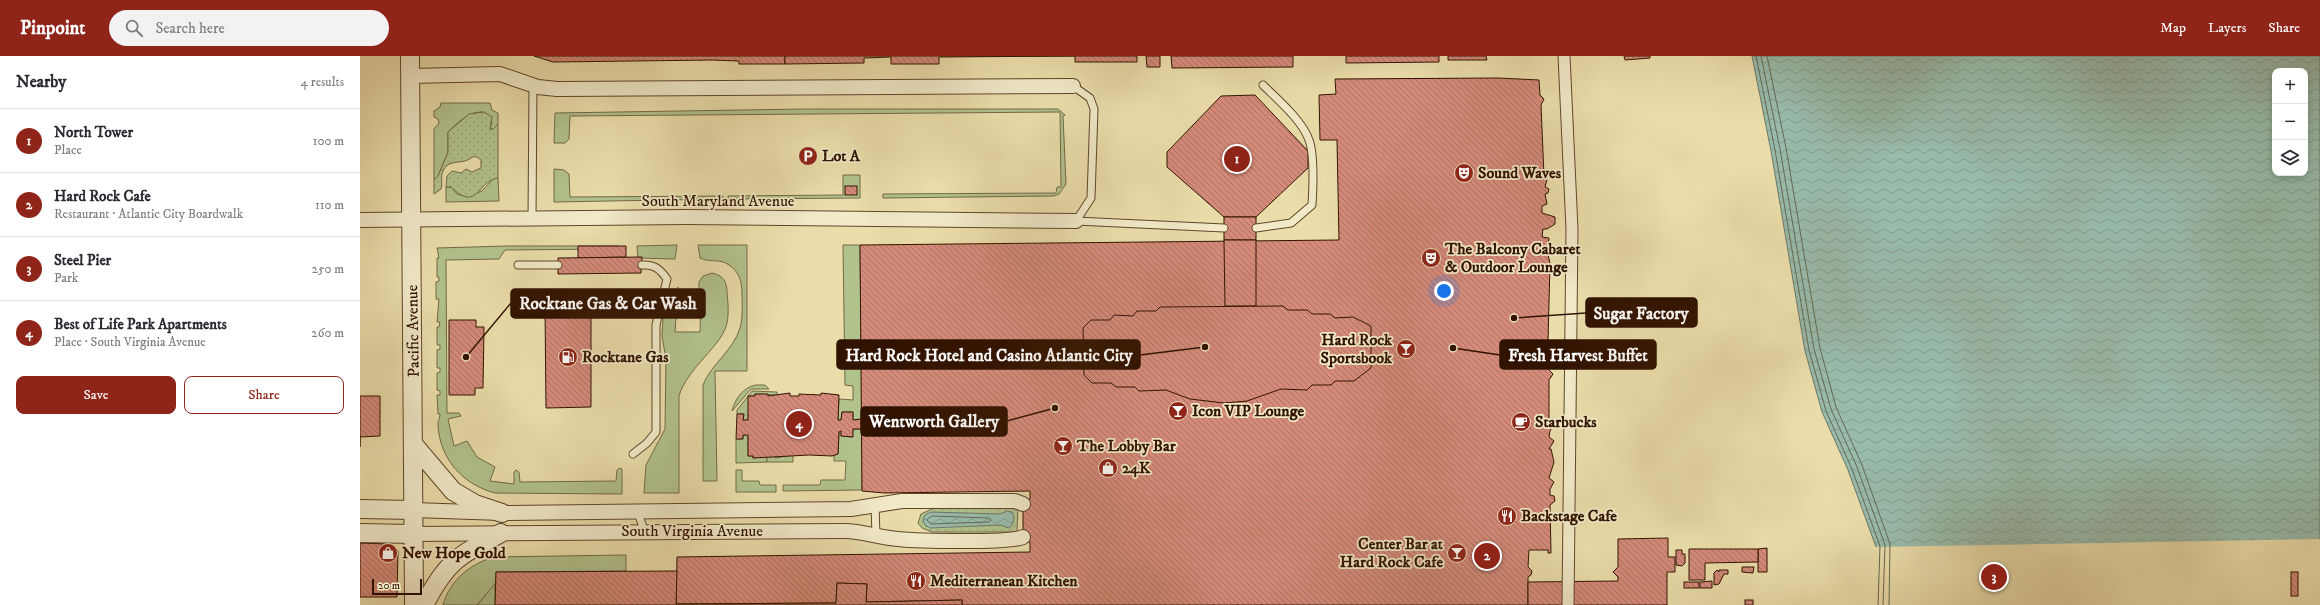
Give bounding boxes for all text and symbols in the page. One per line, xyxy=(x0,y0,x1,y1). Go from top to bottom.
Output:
search box xyxy=(109,10,389,46)
text: Pinpoint xyxy=(20,17,85,40)
icon: search xyxy=(123,17,145,39)
text: Search here xyxy=(155,19,225,38)
text: Map xyxy=(2160,19,2186,37)
text: Layers xyxy=(2208,19,2246,37)
text: Share xyxy=(2268,19,2300,37)
map controls xyxy=(2272,68,2308,176)
button: + xyxy=(2272,68,2308,104)
text: Nearby xyxy=(16,71,66,93)
text: 4 results xyxy=(301,74,344,90)
button: − xyxy=(2272,104,2308,140)
text: North Tower xyxy=(54,123,133,142)
text: 1 xyxy=(27,133,31,149)
text: 100 m xyxy=(313,133,344,149)
button: layers xyxy=(2272,140,2308,176)
text: Place xyxy=(54,142,82,158)
pin: 1 xyxy=(1224,144,1250,174)
parking icon: Lot A xyxy=(797,145,819,167)
place label: Lot A xyxy=(822,146,861,166)
theatre icon: Sound Waves xyxy=(1453,162,1475,184)
place label: Sound Waves xyxy=(1478,163,1562,183)
text: Hard Rock Cafe xyxy=(54,187,151,206)
street label: South Maryland Avenue xyxy=(642,191,795,211)
text: 2 xyxy=(26,197,32,213)
text: 110 m xyxy=(315,197,344,213)
text: Restaurant · Atlantic City Boardwalk xyxy=(54,206,243,222)
place label: The Balcony Cabaret & Outdoor Lounge xyxy=(1444,239,1581,277)
theatre icon: The Balcony Cabaret & Outdoor Lounge xyxy=(1420,247,1442,269)
text: Steel Pier xyxy=(54,251,111,270)
text: 3 xyxy=(27,261,31,277)
text: 250 m xyxy=(312,261,344,277)
text: Park xyxy=(54,270,78,286)
your location xyxy=(1434,281,1454,301)
street label: Pacific Avenue xyxy=(402,284,424,377)
callout: Rocktane Gas & Car Wash xyxy=(511,289,705,318)
text: Rocktane Gas & Car Wash xyxy=(519,293,697,315)
callout: Sugar Factory xyxy=(1586,298,1697,327)
text: Sugar Factory xyxy=(1593,303,1689,325)
text: Best of Life Park Apartments xyxy=(54,315,227,334)
text: 4 xyxy=(25,325,33,341)
text: 260 m xyxy=(311,325,344,341)
place label: Hard Rock Sportsbook xyxy=(1321,330,1393,368)
text: Place · South Virginia Avenue xyxy=(54,334,206,350)
bar icon: Hard Rock Sportsbook xyxy=(1395,338,1417,360)
callout: Hard Rock Hotel and Casino Atlantic City xyxy=(837,340,1140,369)
callout: Fresh Harvest Buffet xyxy=(1500,340,1656,369)
text: Hard Rock Hotel and Casino Atlantic City xyxy=(845,345,1133,367)
text: Fresh Harvest Buffet xyxy=(1508,345,1648,367)
fuel station icon: Rocktane Gas xyxy=(557,346,579,368)
place label: Rocktane Gas xyxy=(582,347,669,367)
button: Save xyxy=(16,376,176,414)
button: Share xyxy=(184,376,344,414)
bar icon: Icon VIP Lounge xyxy=(1167,400,1189,422)
place label: Icon VIP Lounge xyxy=(1192,401,1304,421)
callout: Wentworth Gallery xyxy=(861,407,1007,436)
pin: 4 xyxy=(786,409,812,439)
text: Wentworth Gallery xyxy=(868,411,1000,433)
cafe icon: Starbucks xyxy=(1510,411,1532,433)
place label: Starbucks xyxy=(1535,412,1597,432)
bar icon: The Lobby Bar xyxy=(1052,435,1074,457)
place label: The Lobby Bar xyxy=(1076,436,1177,456)
shop icon: 24K xyxy=(1097,457,1119,479)
place label: 24K xyxy=(1122,458,1151,478)
restaurant icon: Backstage Cafe xyxy=(1496,505,1518,527)
place label: Backstage Cafe xyxy=(1521,506,1617,526)
street label: South Virginia Avenue xyxy=(621,521,763,541)
place label: Center Bar at Hard Rock Cafe xyxy=(1340,534,1444,572)
pin: 2 xyxy=(1474,541,1500,571)
shop icon: New Hope Gold xyxy=(377,542,399,564)
bar icon: Center Bar at Hard Rock Cafe xyxy=(1446,542,1468,564)
place label: New Hope Gold xyxy=(402,543,507,563)
pin: 3 xyxy=(1981,562,2007,592)
restaurant icon: Mediterranean Kitchen xyxy=(905,570,927,592)
place label: Mediterranean Kitchen xyxy=(930,571,1078,591)
scale bar xyxy=(372,577,422,596)
text: 20 m xyxy=(378,579,400,593)

